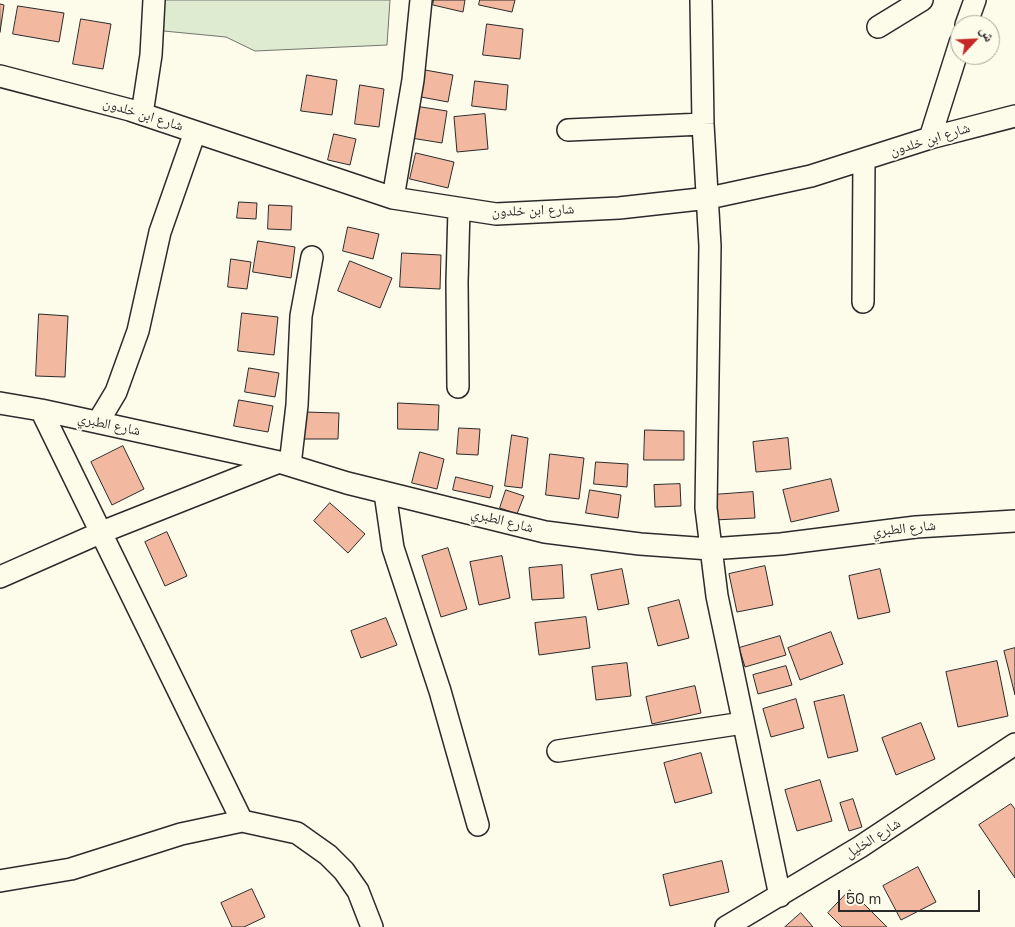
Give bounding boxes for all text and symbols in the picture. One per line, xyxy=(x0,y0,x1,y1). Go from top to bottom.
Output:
north arrow xyxy=(950,15,1000,65)
text: ش xyxy=(976,24,999,45)
street label: شارع ابن خلدون xyxy=(101,95,185,135)
street label: شارع ابن خلدون xyxy=(888,120,972,160)
street label: شارع ابن خلدون xyxy=(491,201,575,221)
street label: شارع الطبري xyxy=(76,410,142,440)
street label: شارع الطبري xyxy=(469,505,535,537)
street label: شارع الطبري xyxy=(871,517,937,541)
street label: شارع الخليل xyxy=(842,815,904,863)
scale bar xyxy=(840,880,982,912)
text: 50 m xyxy=(846,889,881,908)

